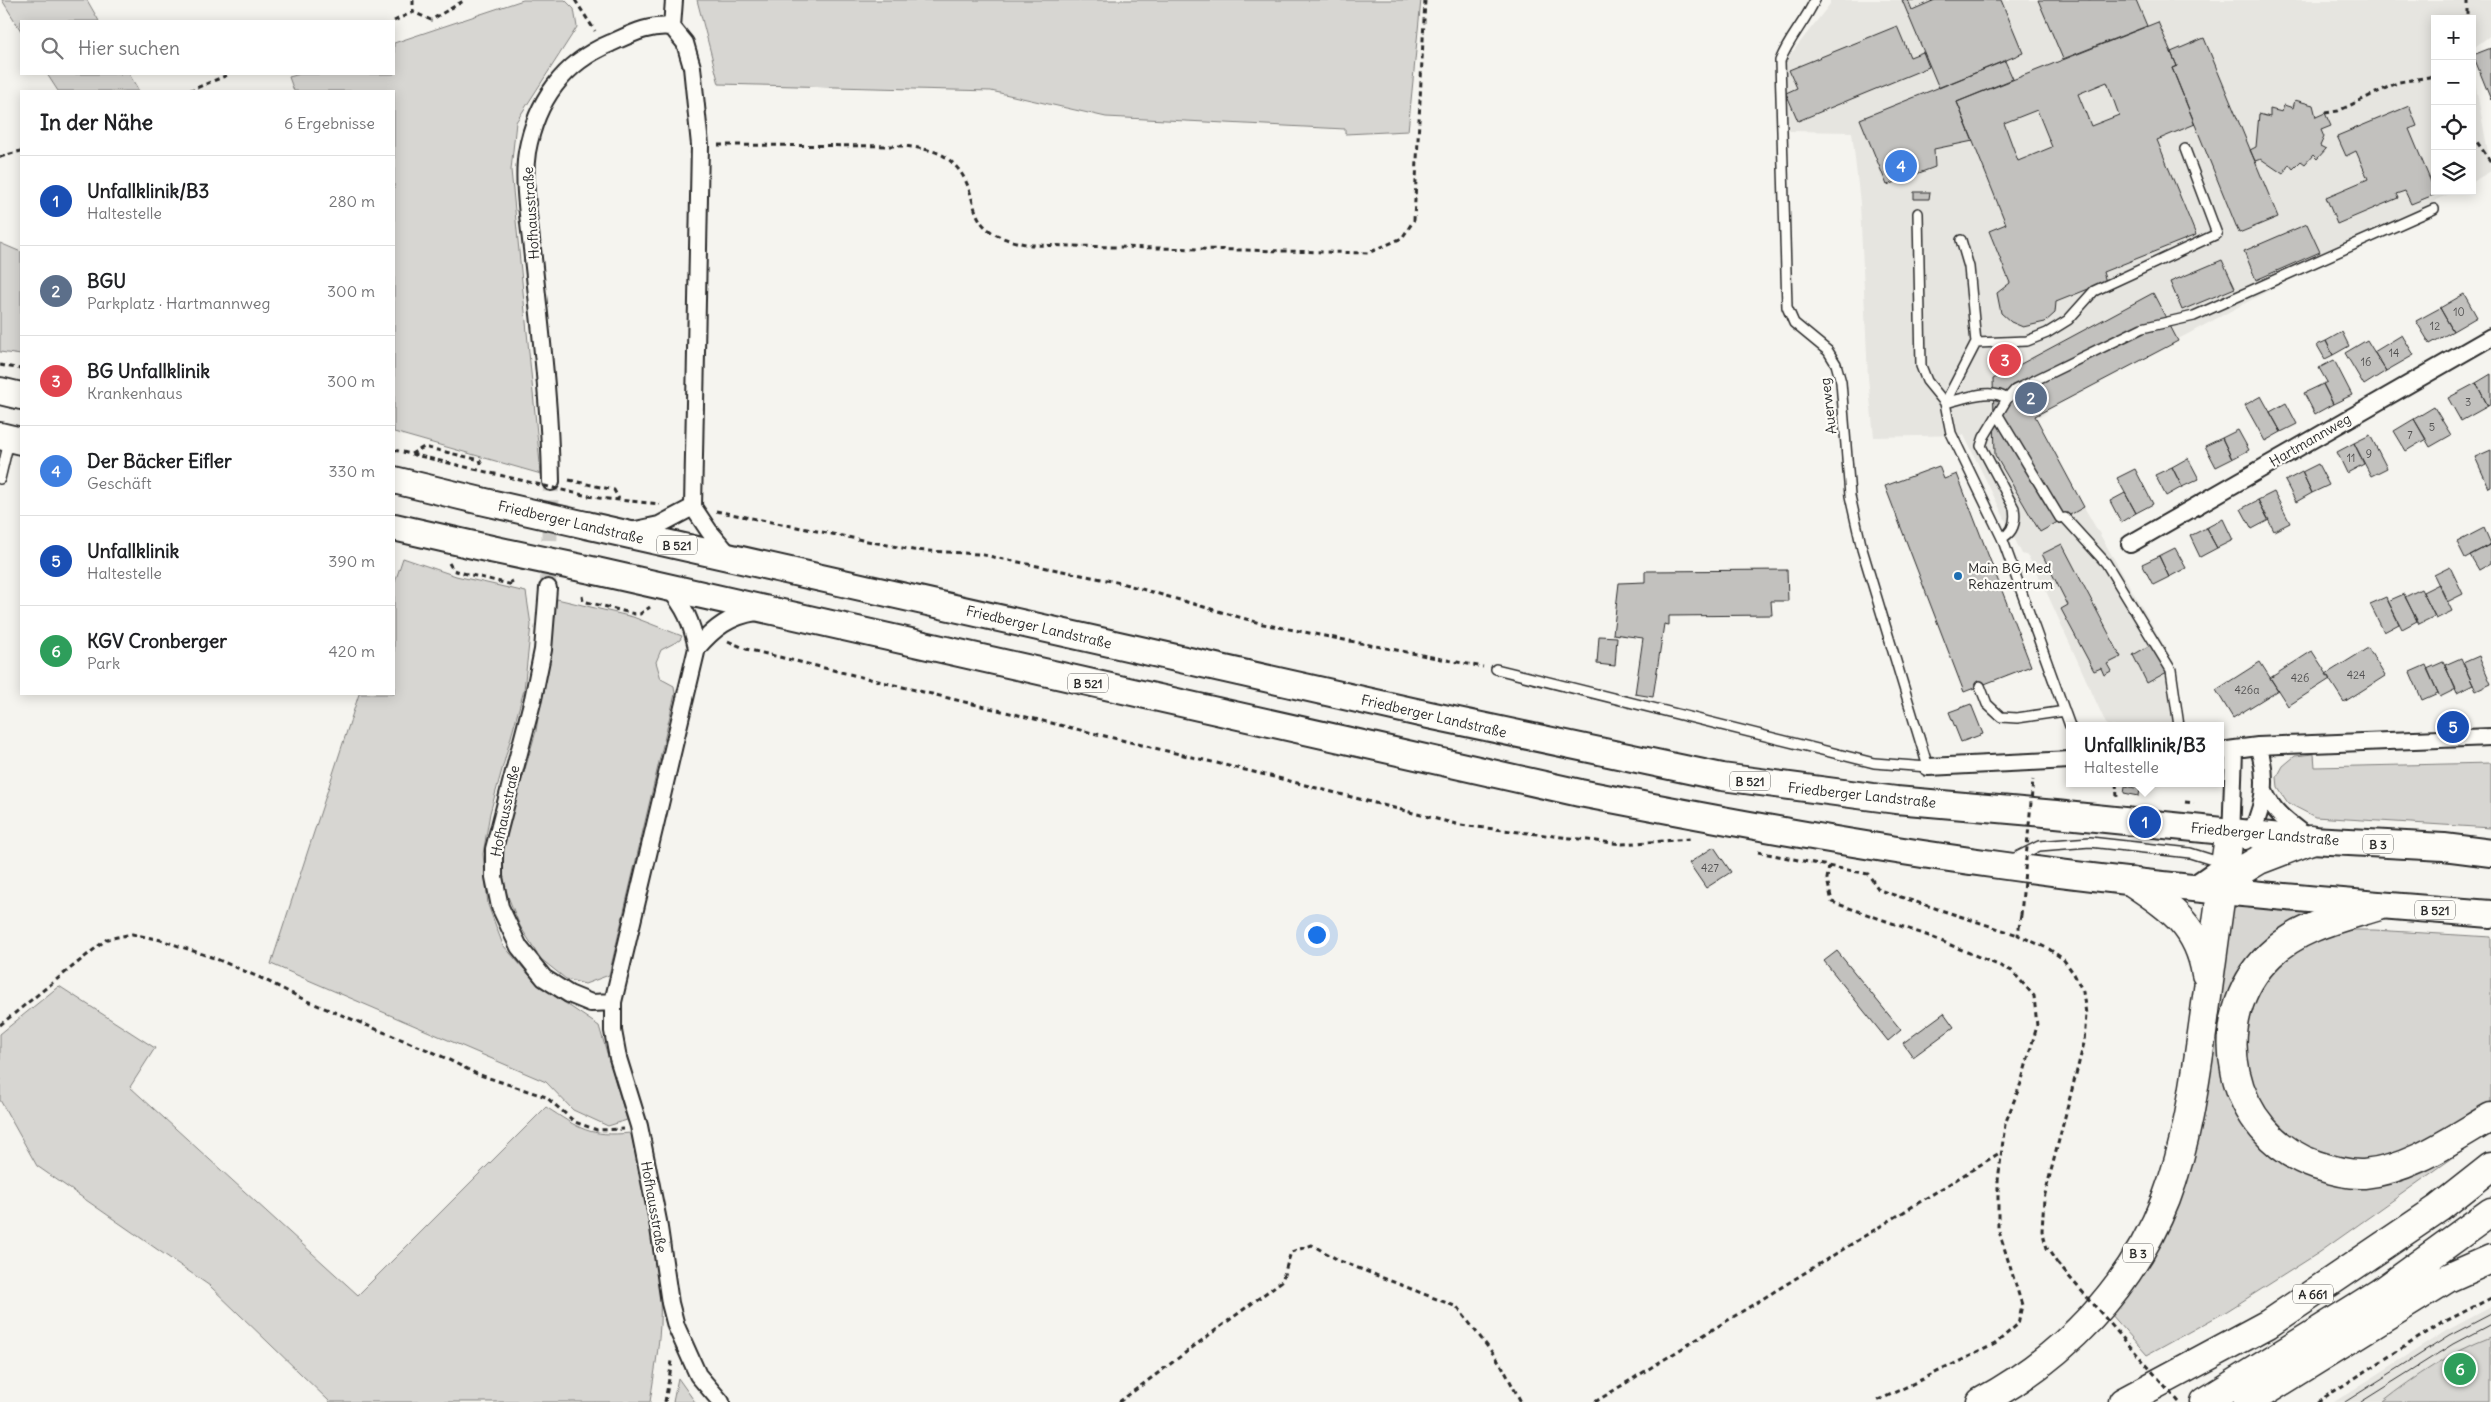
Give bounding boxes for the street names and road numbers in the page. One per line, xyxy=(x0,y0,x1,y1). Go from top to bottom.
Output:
street label: Hofhausstraße xyxy=(519,166,543,260)
street label: Auerweg xyxy=(1816,377,1840,435)
street label: Hartmannweg xyxy=(2266,409,2354,471)
street label: Friedberger Landstraße xyxy=(496,496,646,548)
road number: B 521 xyxy=(657,536,697,554)
street label: Friedberger Landstraße xyxy=(964,601,1114,653)
road number: B 521 xyxy=(1068,674,1108,692)
street label: Friedberger Landstraße xyxy=(1359,690,1509,742)
street label: Hofhausstraße xyxy=(487,764,523,858)
road number: B 521 xyxy=(1730,771,1770,790)
street label: Friedberger Landstraße xyxy=(1787,778,1937,812)
street label: Friedberger Landstraße xyxy=(2190,819,2340,849)
road number: B 3 xyxy=(2363,834,2393,854)
road number: B 521 xyxy=(2415,900,2455,920)
street label: Hofhausstraße xyxy=(637,1160,671,1254)
road number: B 3 xyxy=(2123,1244,2153,1262)
road number: A 661 xyxy=(2293,1285,2333,1304)

